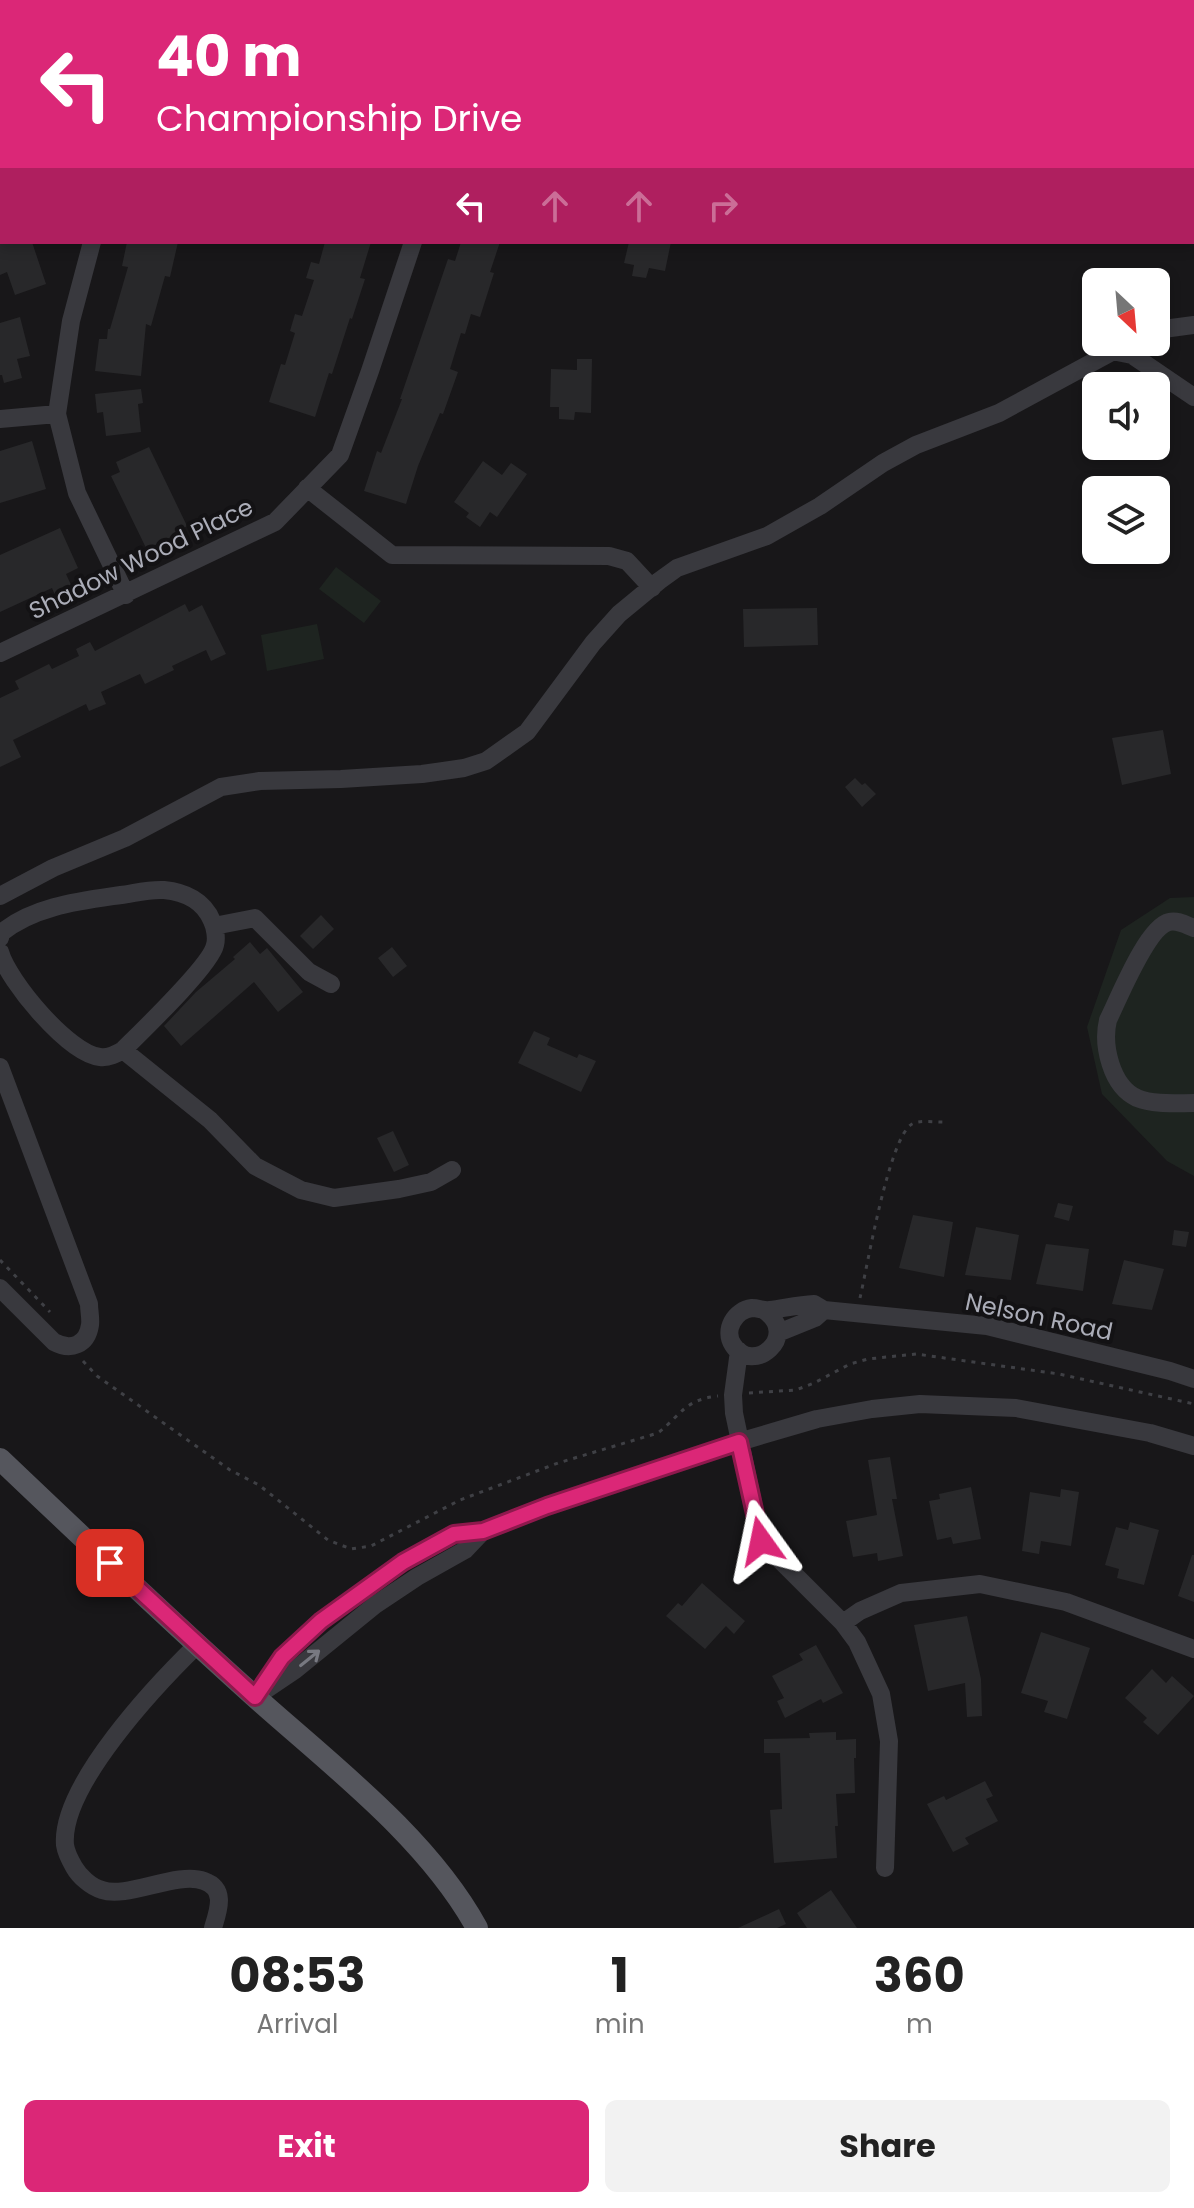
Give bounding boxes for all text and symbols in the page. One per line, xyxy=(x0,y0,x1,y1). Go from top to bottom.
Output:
text: 40 m xyxy=(156,17,302,96)
icon: left xyxy=(24,32,128,136)
text: Championship Drive xyxy=(156,93,522,144)
icon: left xyxy=(449,184,493,228)
icon: ahead xyxy=(533,184,577,228)
icon: ahead xyxy=(617,184,661,228)
icon: right xyxy=(701,184,745,228)
north arrow xyxy=(1082,268,1170,356)
map controls xyxy=(1082,268,1170,564)
button: sound xyxy=(1082,372,1170,460)
button: layers xyxy=(1082,476,1170,564)
street label: Shadow Wood Place xyxy=(23,490,258,627)
street label: Nelson Road xyxy=(962,1285,1116,1348)
position arrow xyxy=(719,1499,803,1583)
pin xyxy=(76,1529,144,1597)
icon: arrive xyxy=(88,1541,132,1585)
one-way arrow xyxy=(299,1649,320,1667)
text: 08:53 xyxy=(229,1942,366,2009)
text: 1 xyxy=(611,1942,629,2009)
text: 360 xyxy=(874,1942,965,2009)
text: Arrival xyxy=(256,2006,338,2042)
text: min xyxy=(595,2006,645,2042)
text: m xyxy=(906,2006,933,2042)
button: Exit xyxy=(24,2100,589,2192)
button: Share xyxy=(605,2100,1170,2192)

